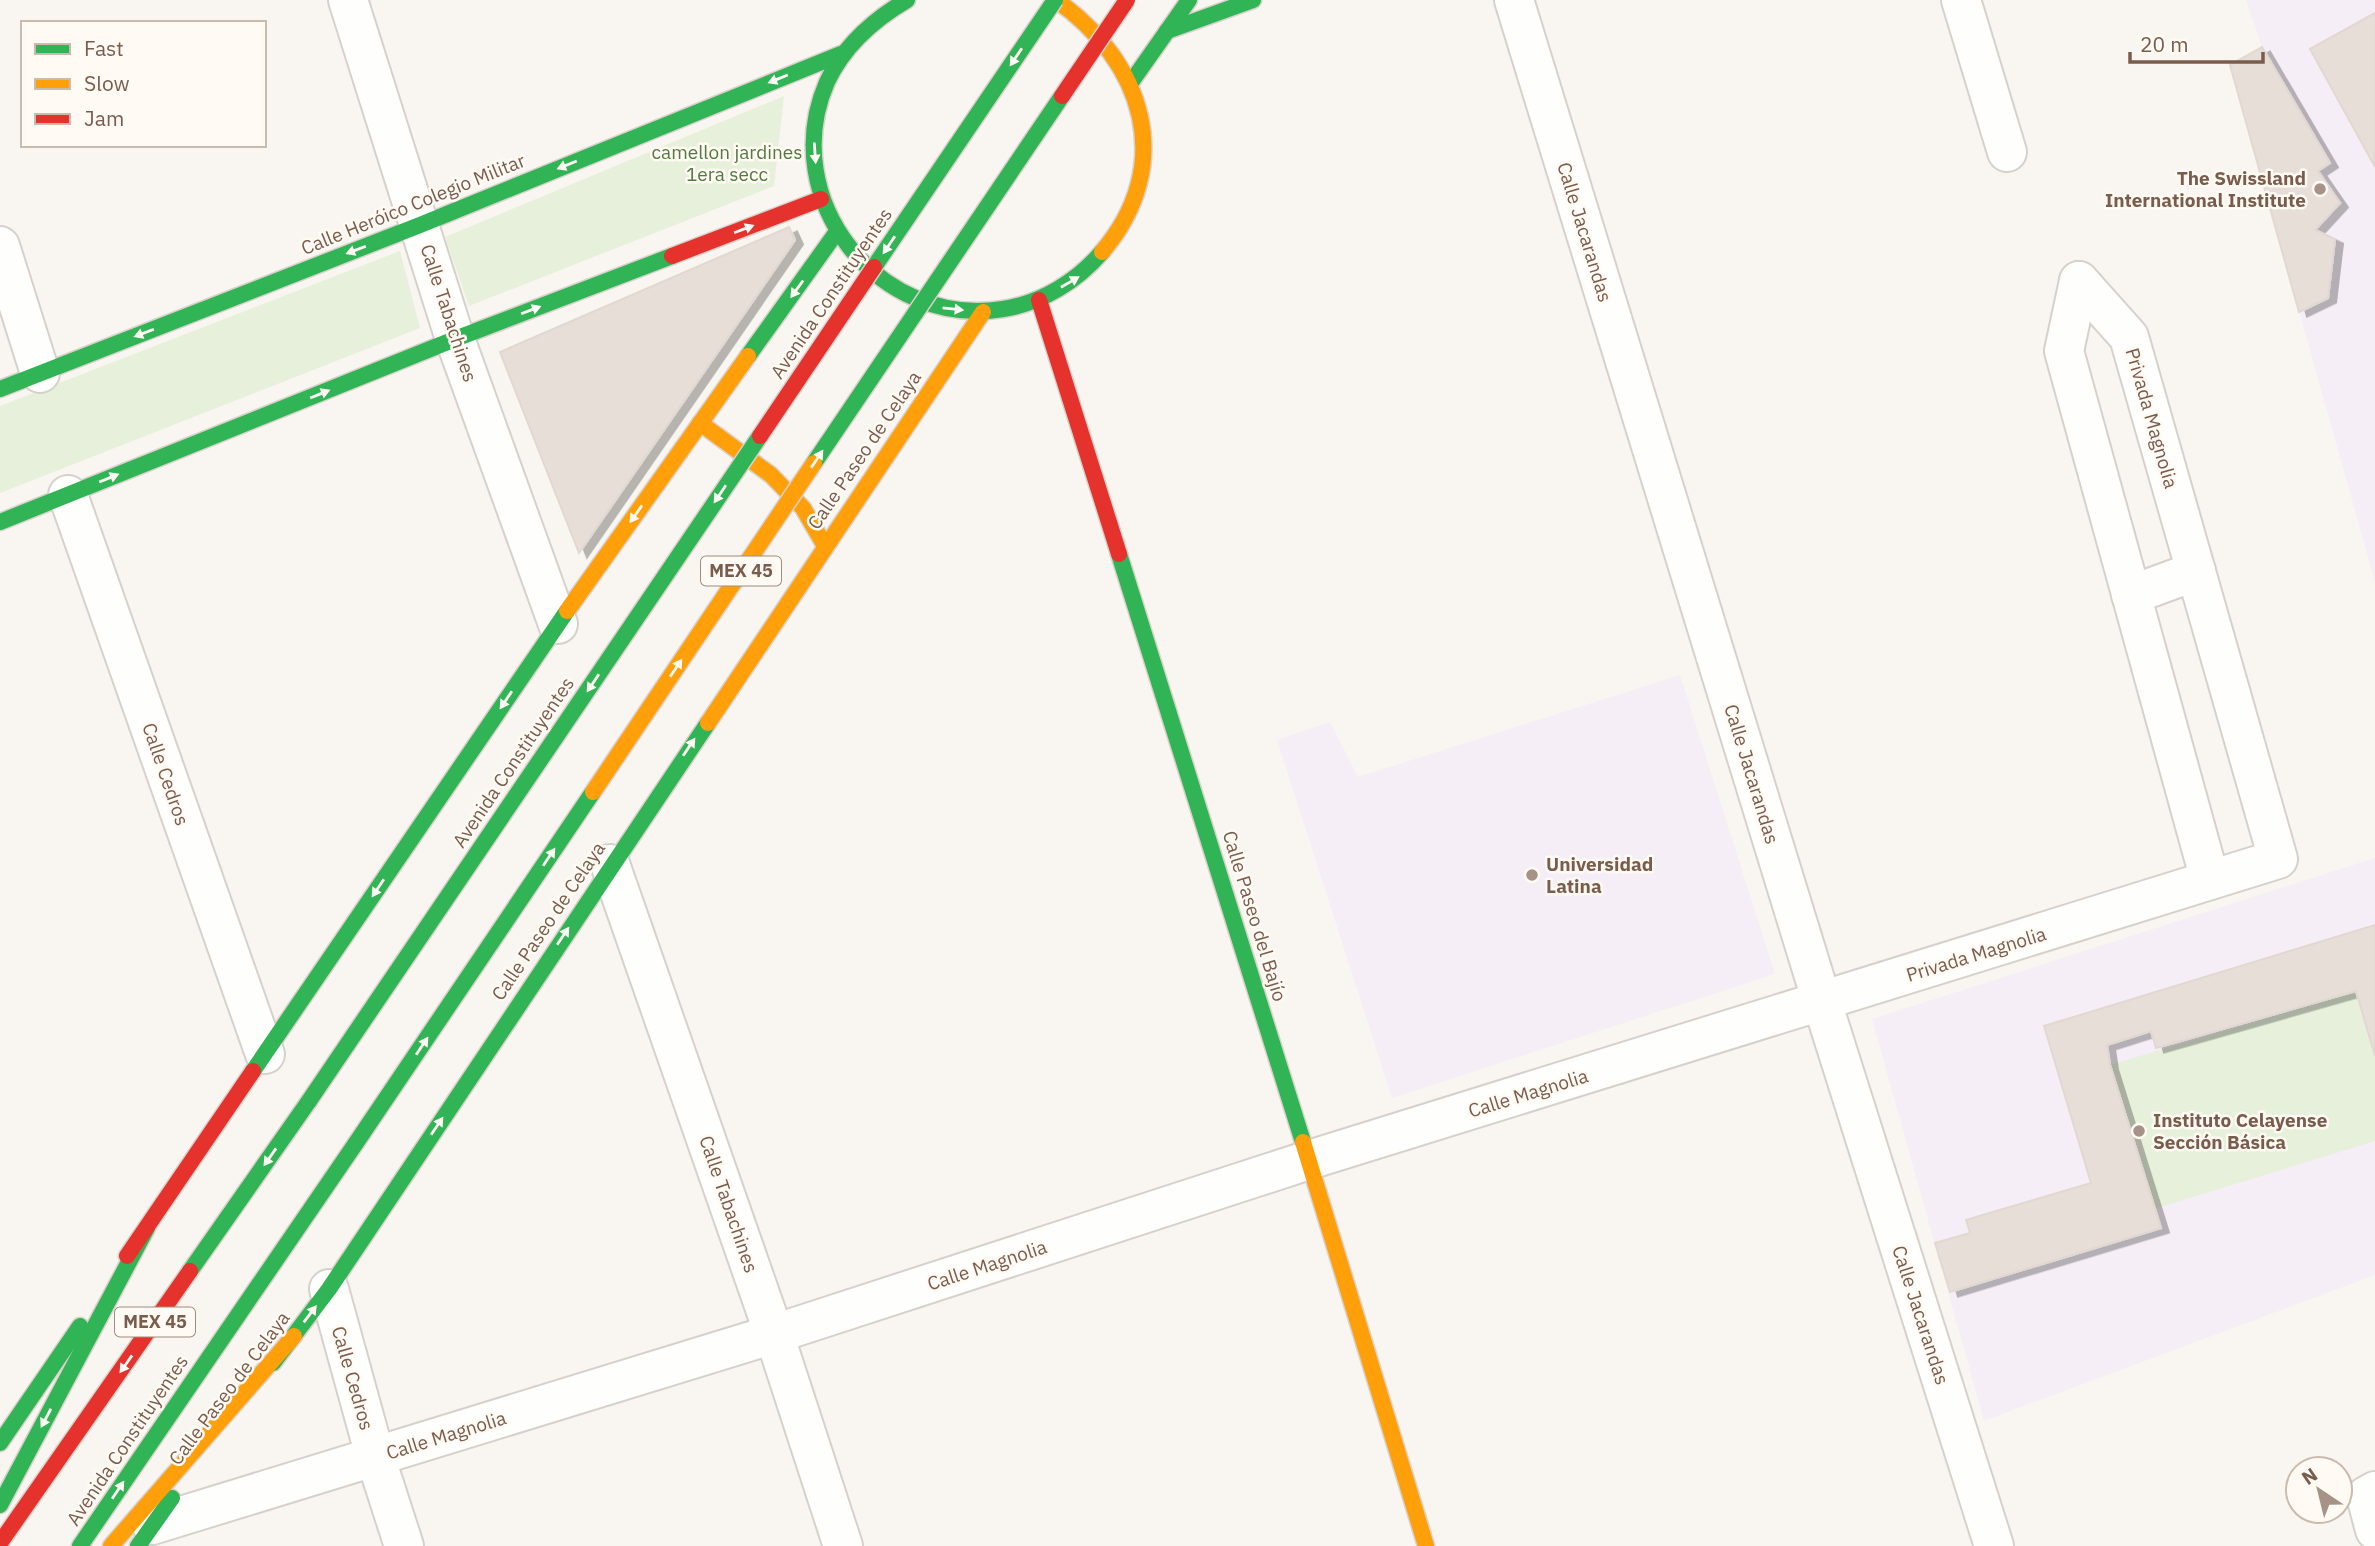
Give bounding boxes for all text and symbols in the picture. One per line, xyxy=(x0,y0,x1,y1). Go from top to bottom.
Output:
legend xyxy=(21,21,266,147)
scale bar xyxy=(2130,21,2263,65)
text: 20 m xyxy=(2140,30,2189,58)
text: Fast xyxy=(84,34,124,62)
one-way arrow xyxy=(1010,47,1023,66)
text: Slow xyxy=(84,69,130,97)
one-way arrow xyxy=(767,74,788,85)
text: Jam xyxy=(84,104,124,132)
park label: camellon jardines 1era secc xyxy=(652,140,802,186)
one-way arrow xyxy=(809,142,820,164)
street label: Calle Heróico Colegio Militar xyxy=(297,148,529,260)
one-way arrow xyxy=(557,159,577,171)
street label: Calle Jacarandas xyxy=(1552,159,1618,305)
place label: The Swissland International Institute xyxy=(2105,166,2306,212)
marker: The Swissland International Institute xyxy=(2312,181,2328,197)
street label: Avenida Constituyentes xyxy=(765,203,897,383)
one-way arrow xyxy=(733,223,754,234)
one-way arrow xyxy=(882,236,896,254)
street label: Calle Tabachines xyxy=(415,241,483,385)
one-way arrow xyxy=(345,244,366,255)
one-way arrow xyxy=(1060,276,1079,288)
one-way arrow xyxy=(790,280,804,298)
one-way arrow xyxy=(521,304,542,315)
one-way arrow xyxy=(942,304,964,315)
one-way arrow xyxy=(133,327,154,338)
street label: Privada Magnolia xyxy=(2120,345,2184,491)
street label: Calle Paseo de Celaya xyxy=(802,366,926,534)
one-way arrow xyxy=(309,388,330,399)
one-way arrow xyxy=(810,450,824,468)
one-way arrow xyxy=(98,473,119,484)
one-way arrow xyxy=(713,485,727,503)
one-way arrow xyxy=(629,505,643,523)
road number: MEX 45 xyxy=(701,556,781,586)
one-way arrow xyxy=(669,659,683,677)
street label: Avenida Constituyentes xyxy=(447,672,579,852)
one-way arrow xyxy=(586,674,600,692)
one-way arrow xyxy=(499,691,513,709)
street label: Calle Jacarandas xyxy=(1719,701,1785,847)
street label: Calle Cedros xyxy=(137,719,195,829)
one-way arrow xyxy=(683,737,696,757)
street label: Calle Paseo del Bajío xyxy=(1218,828,1292,1004)
street label: Calle Paseo de Celaya xyxy=(486,837,610,1005)
one-way arrow xyxy=(542,848,556,866)
place label: Universidad Latina xyxy=(1546,852,1653,898)
marker: Universidad Latina xyxy=(1524,867,1540,883)
one-way arrow xyxy=(371,879,385,897)
street label: Privada Magnolia xyxy=(1903,921,2049,987)
one-way arrow xyxy=(556,927,570,945)
one-way arrow xyxy=(415,1036,428,1055)
street label: Calle Magnolia xyxy=(1465,1063,1591,1123)
place label: Instituto Celayense Sección Básica xyxy=(2153,1108,2327,1154)
one-way arrow xyxy=(430,1116,443,1135)
marker: Instituto Celayense Sección Básica xyxy=(2131,1123,2147,1139)
street label: Calle Tabachines xyxy=(694,1132,764,1276)
one-way arrow xyxy=(263,1148,277,1166)
street label: Calle Magnolia xyxy=(924,1234,1050,1296)
street label: Calle Jacarandas xyxy=(1887,1242,1955,1388)
one-way arrow xyxy=(302,1305,316,1323)
street label: Calle Paseo de Celaya xyxy=(163,1306,295,1470)
road number: MEX 45 xyxy=(115,1308,195,1336)
street label: Calle Cedros xyxy=(327,1323,379,1433)
street label: Avenida Constituyentes xyxy=(61,1350,193,1530)
one-way arrow xyxy=(119,1355,133,1373)
street label: Calle Magnolia xyxy=(383,1405,509,1465)
one-way arrow xyxy=(40,1408,52,1428)
north arrow xyxy=(2284,1455,2354,1525)
text: N xyxy=(2297,1462,2322,1490)
one-way arrow xyxy=(112,1480,125,1500)

